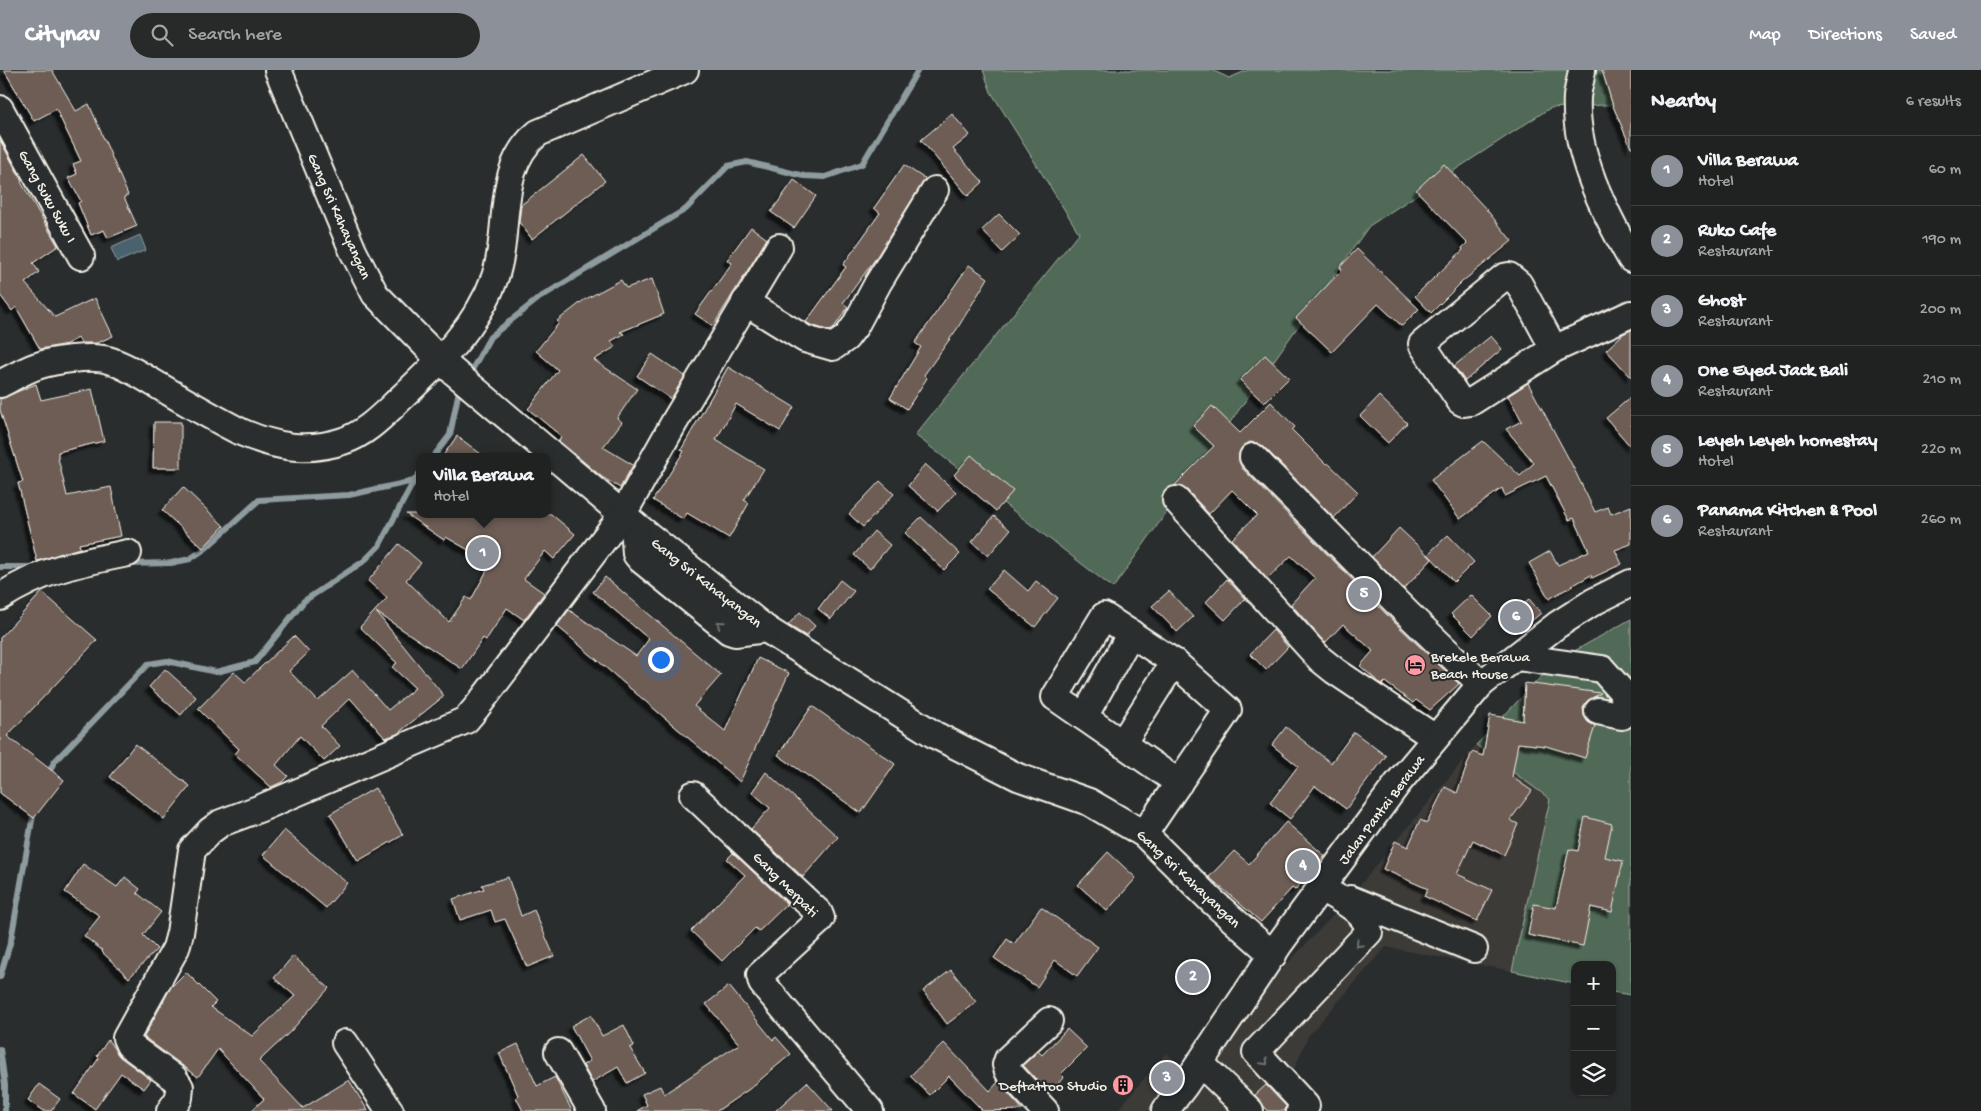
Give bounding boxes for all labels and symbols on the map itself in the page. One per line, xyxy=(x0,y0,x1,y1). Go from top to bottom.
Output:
street label: Gang Suku Suku I xyxy=(13,147,79,246)
street label: Gang Sri Kahayangan xyxy=(302,151,374,283)
pin: 1 xyxy=(467,534,499,572)
street label: Gang Sri Kahayangan xyxy=(647,535,765,632)
pin: 5 xyxy=(1348,575,1380,613)
pin: 6 xyxy=(1500,598,1532,636)
one-way arrow xyxy=(717,621,726,629)
your location xyxy=(648,647,674,673)
place label: Brekele Berawa Beach House xyxy=(1430,649,1530,684)
hotel icon: Brekele Berawa Beach House xyxy=(1403,653,1427,677)
street label: Jalan Pantai Berawa xyxy=(1336,751,1430,869)
street label: Gang Sri Kahayangan xyxy=(1132,827,1243,932)
pin: 4 xyxy=(1287,847,1319,885)
street label: Gang Merpati xyxy=(748,849,821,922)
one-way arrow xyxy=(1356,938,1365,947)
pin: 2 xyxy=(1177,958,1209,996)
one-way arrow xyxy=(1259,1056,1268,1065)
pin: 3 xyxy=(1151,1059,1183,1097)
building icon: Deftattoo Studio xyxy=(1111,1073,1135,1097)
place label: Deftattoo Studio xyxy=(998,1078,1107,1096)

